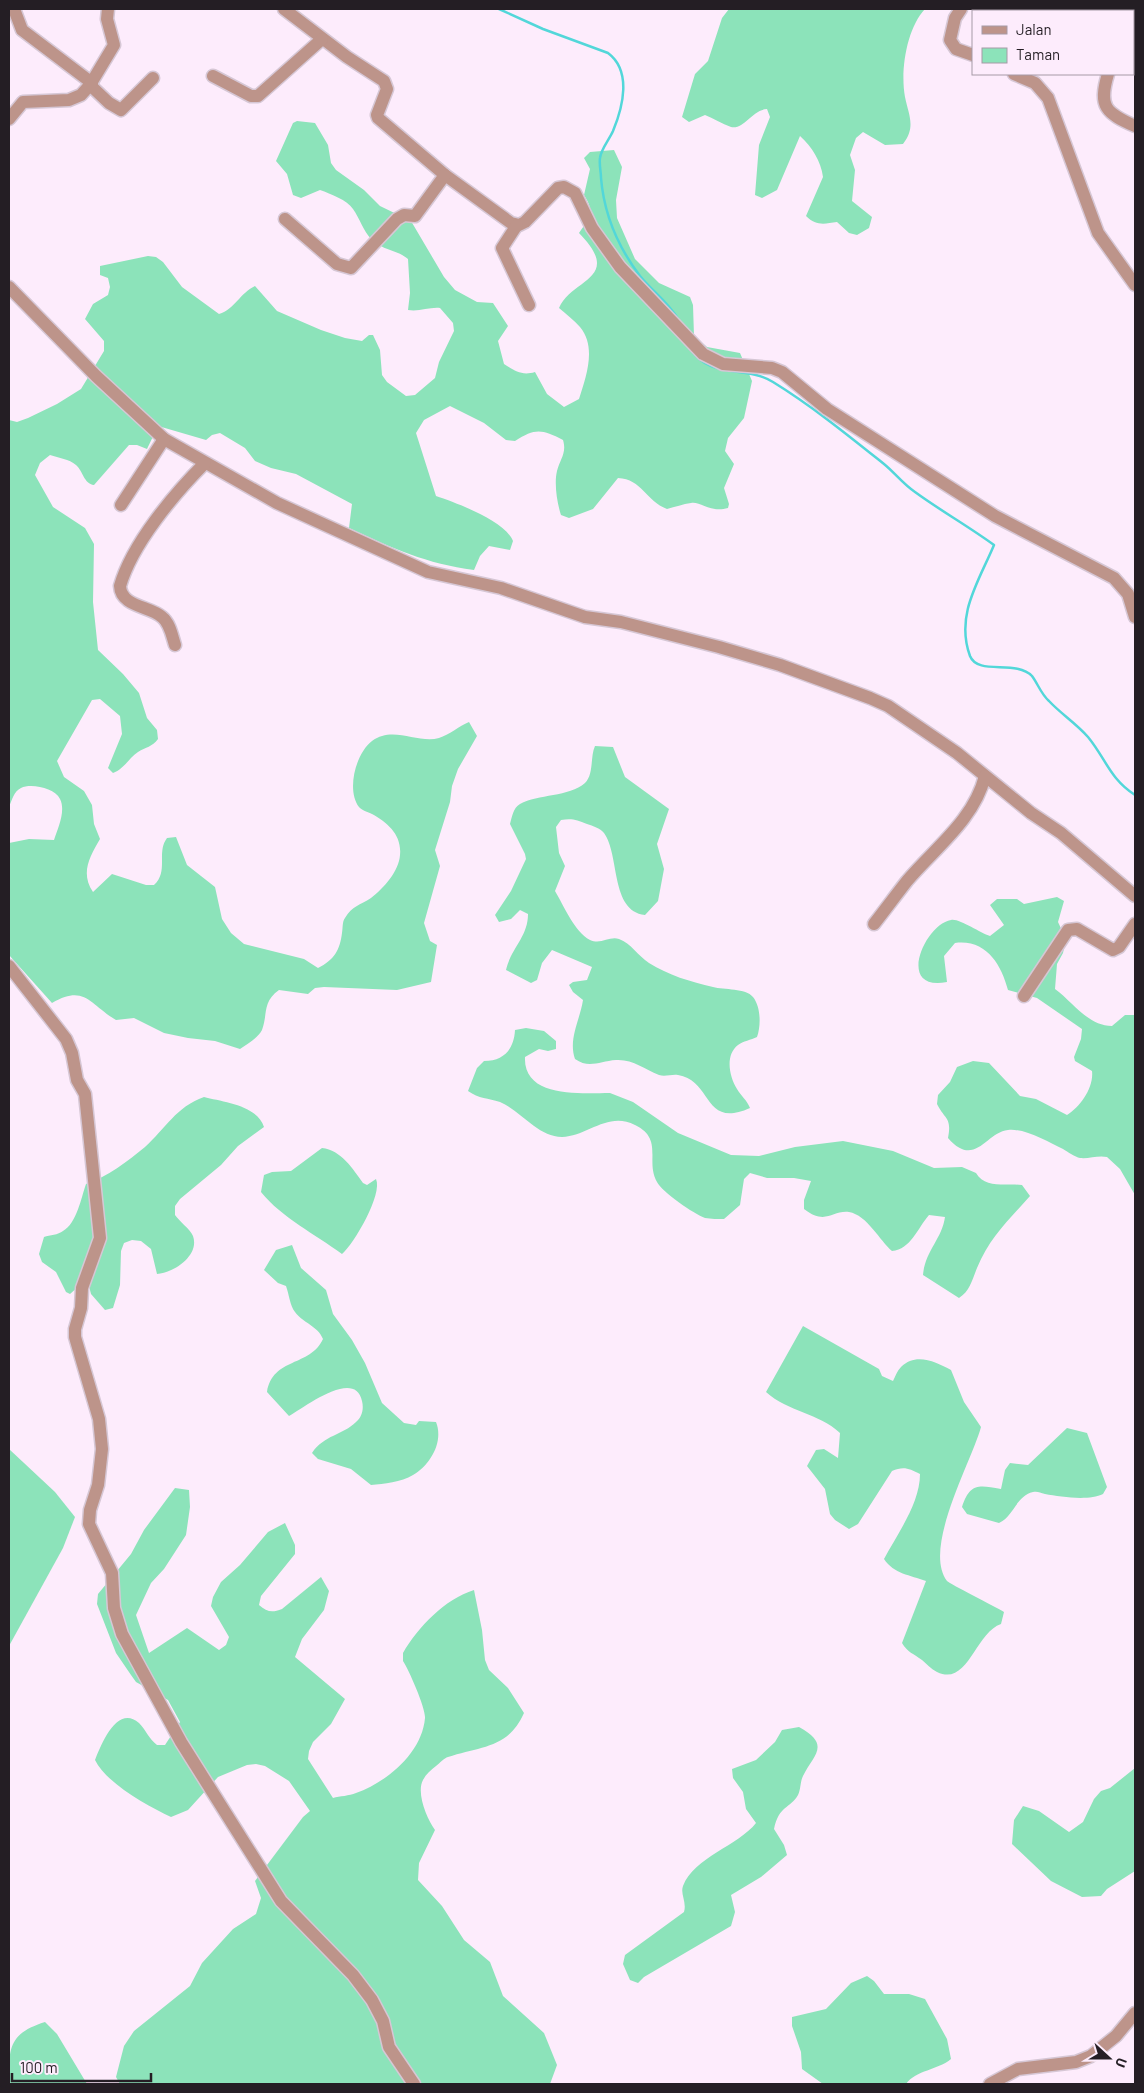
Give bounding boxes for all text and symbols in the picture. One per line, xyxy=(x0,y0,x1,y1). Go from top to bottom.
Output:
legend xyxy=(972,10,1134,75)
text: Jalan xyxy=(1016,20,1052,38)
text: Taman xyxy=(1016,45,1060,63)
north arrow xyxy=(1084,2033,1134,2083)
scale bar xyxy=(12,2050,151,2082)
text: U xyxy=(1112,2056,1131,2070)
text: 100 m xyxy=(20,2058,58,2076)

